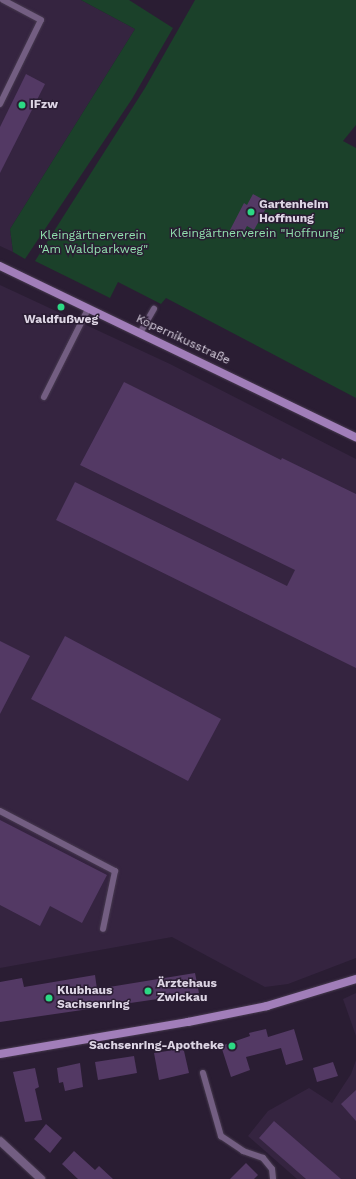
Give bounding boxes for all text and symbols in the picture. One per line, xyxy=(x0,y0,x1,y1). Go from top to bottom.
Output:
place label: IFzw xyxy=(30,98,58,112)
marker: IFzw xyxy=(17,100,27,110)
place label: Gartenheim Hoffnung xyxy=(259,198,328,226)
marker: Gartenheim Hoffnung xyxy=(246,207,256,217)
park label: Kleingärtnerverein "Hoffnung" xyxy=(170,227,344,241)
park label: Kleingärtnerverein "Am Waldparkweg" xyxy=(38,229,148,257)
marker: Waldfußweg xyxy=(56,302,66,312)
street label: Kopernikusstraße xyxy=(134,312,232,368)
place label: Waldfußweg xyxy=(24,313,98,327)
place label: Ärztehaus Zwickau xyxy=(157,977,217,1005)
place label: Klubhaus Sachsenring xyxy=(57,984,129,1012)
marker: Ärztehaus Zwickau xyxy=(142,985,154,997)
marker: Klubhaus Sachsenring xyxy=(44,993,54,1003)
place label: Sachsenring-Apotheke xyxy=(89,1039,224,1053)
marker: Sachsenring-Apotheke xyxy=(227,1041,237,1051)

